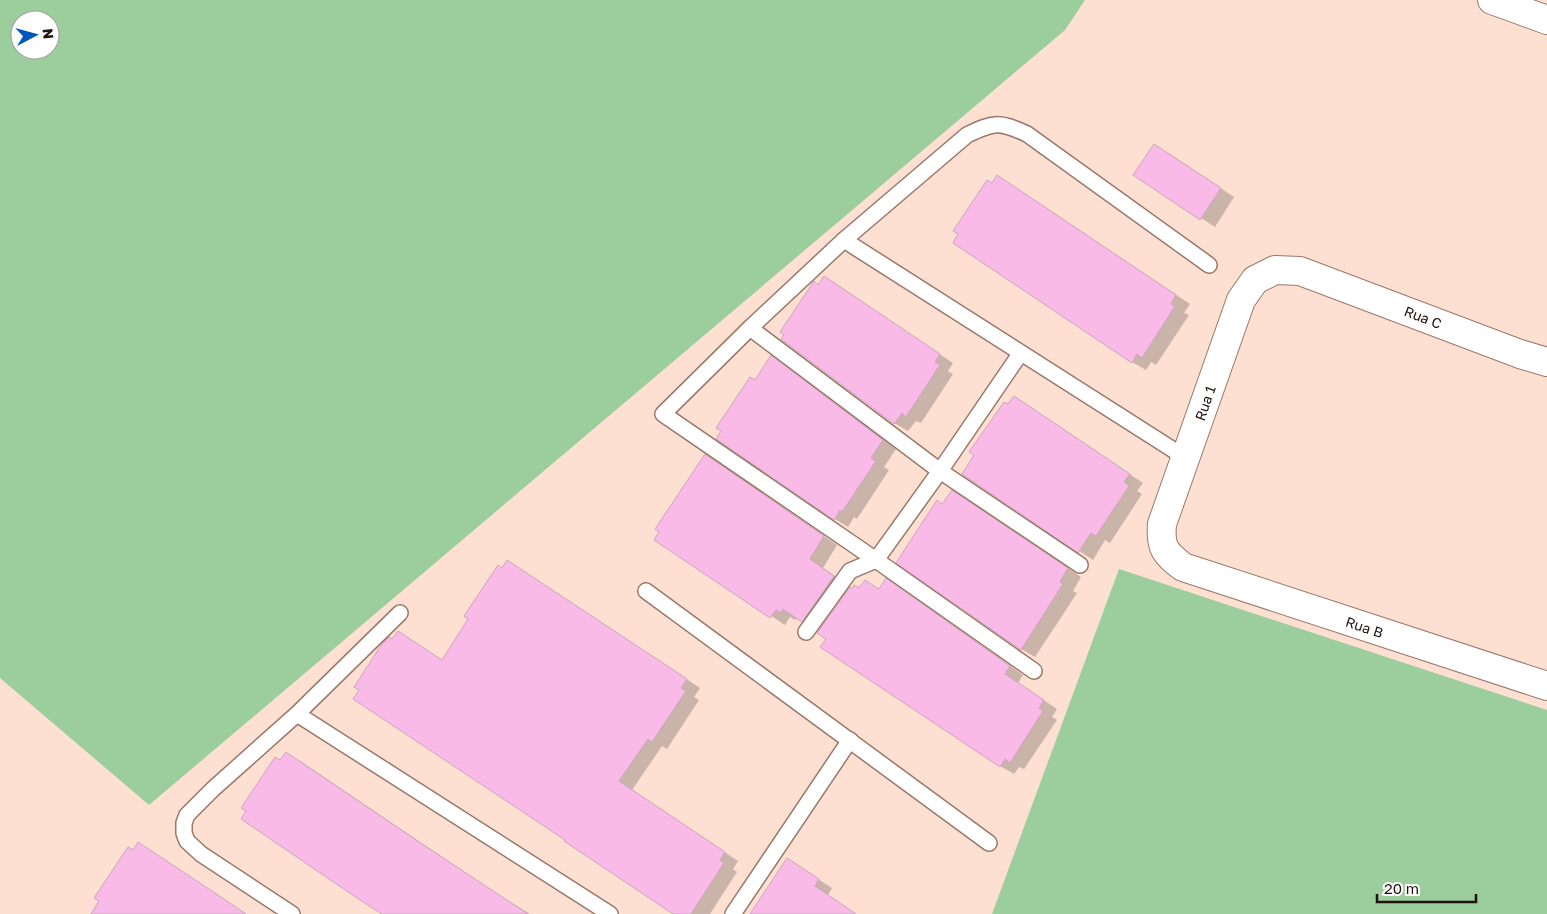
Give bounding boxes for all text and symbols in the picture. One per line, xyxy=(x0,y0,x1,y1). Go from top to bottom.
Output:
north arrow xyxy=(10,10,60,60)
text: N xyxy=(39,27,57,40)
street label: Rua C xyxy=(1402,302,1444,332)
street label: Rua 1 xyxy=(1191,383,1219,423)
street label: Rua B xyxy=(1344,612,1386,640)
scale bar xyxy=(1377,872,1476,904)
text: 20 m xyxy=(1384,879,1419,897)

